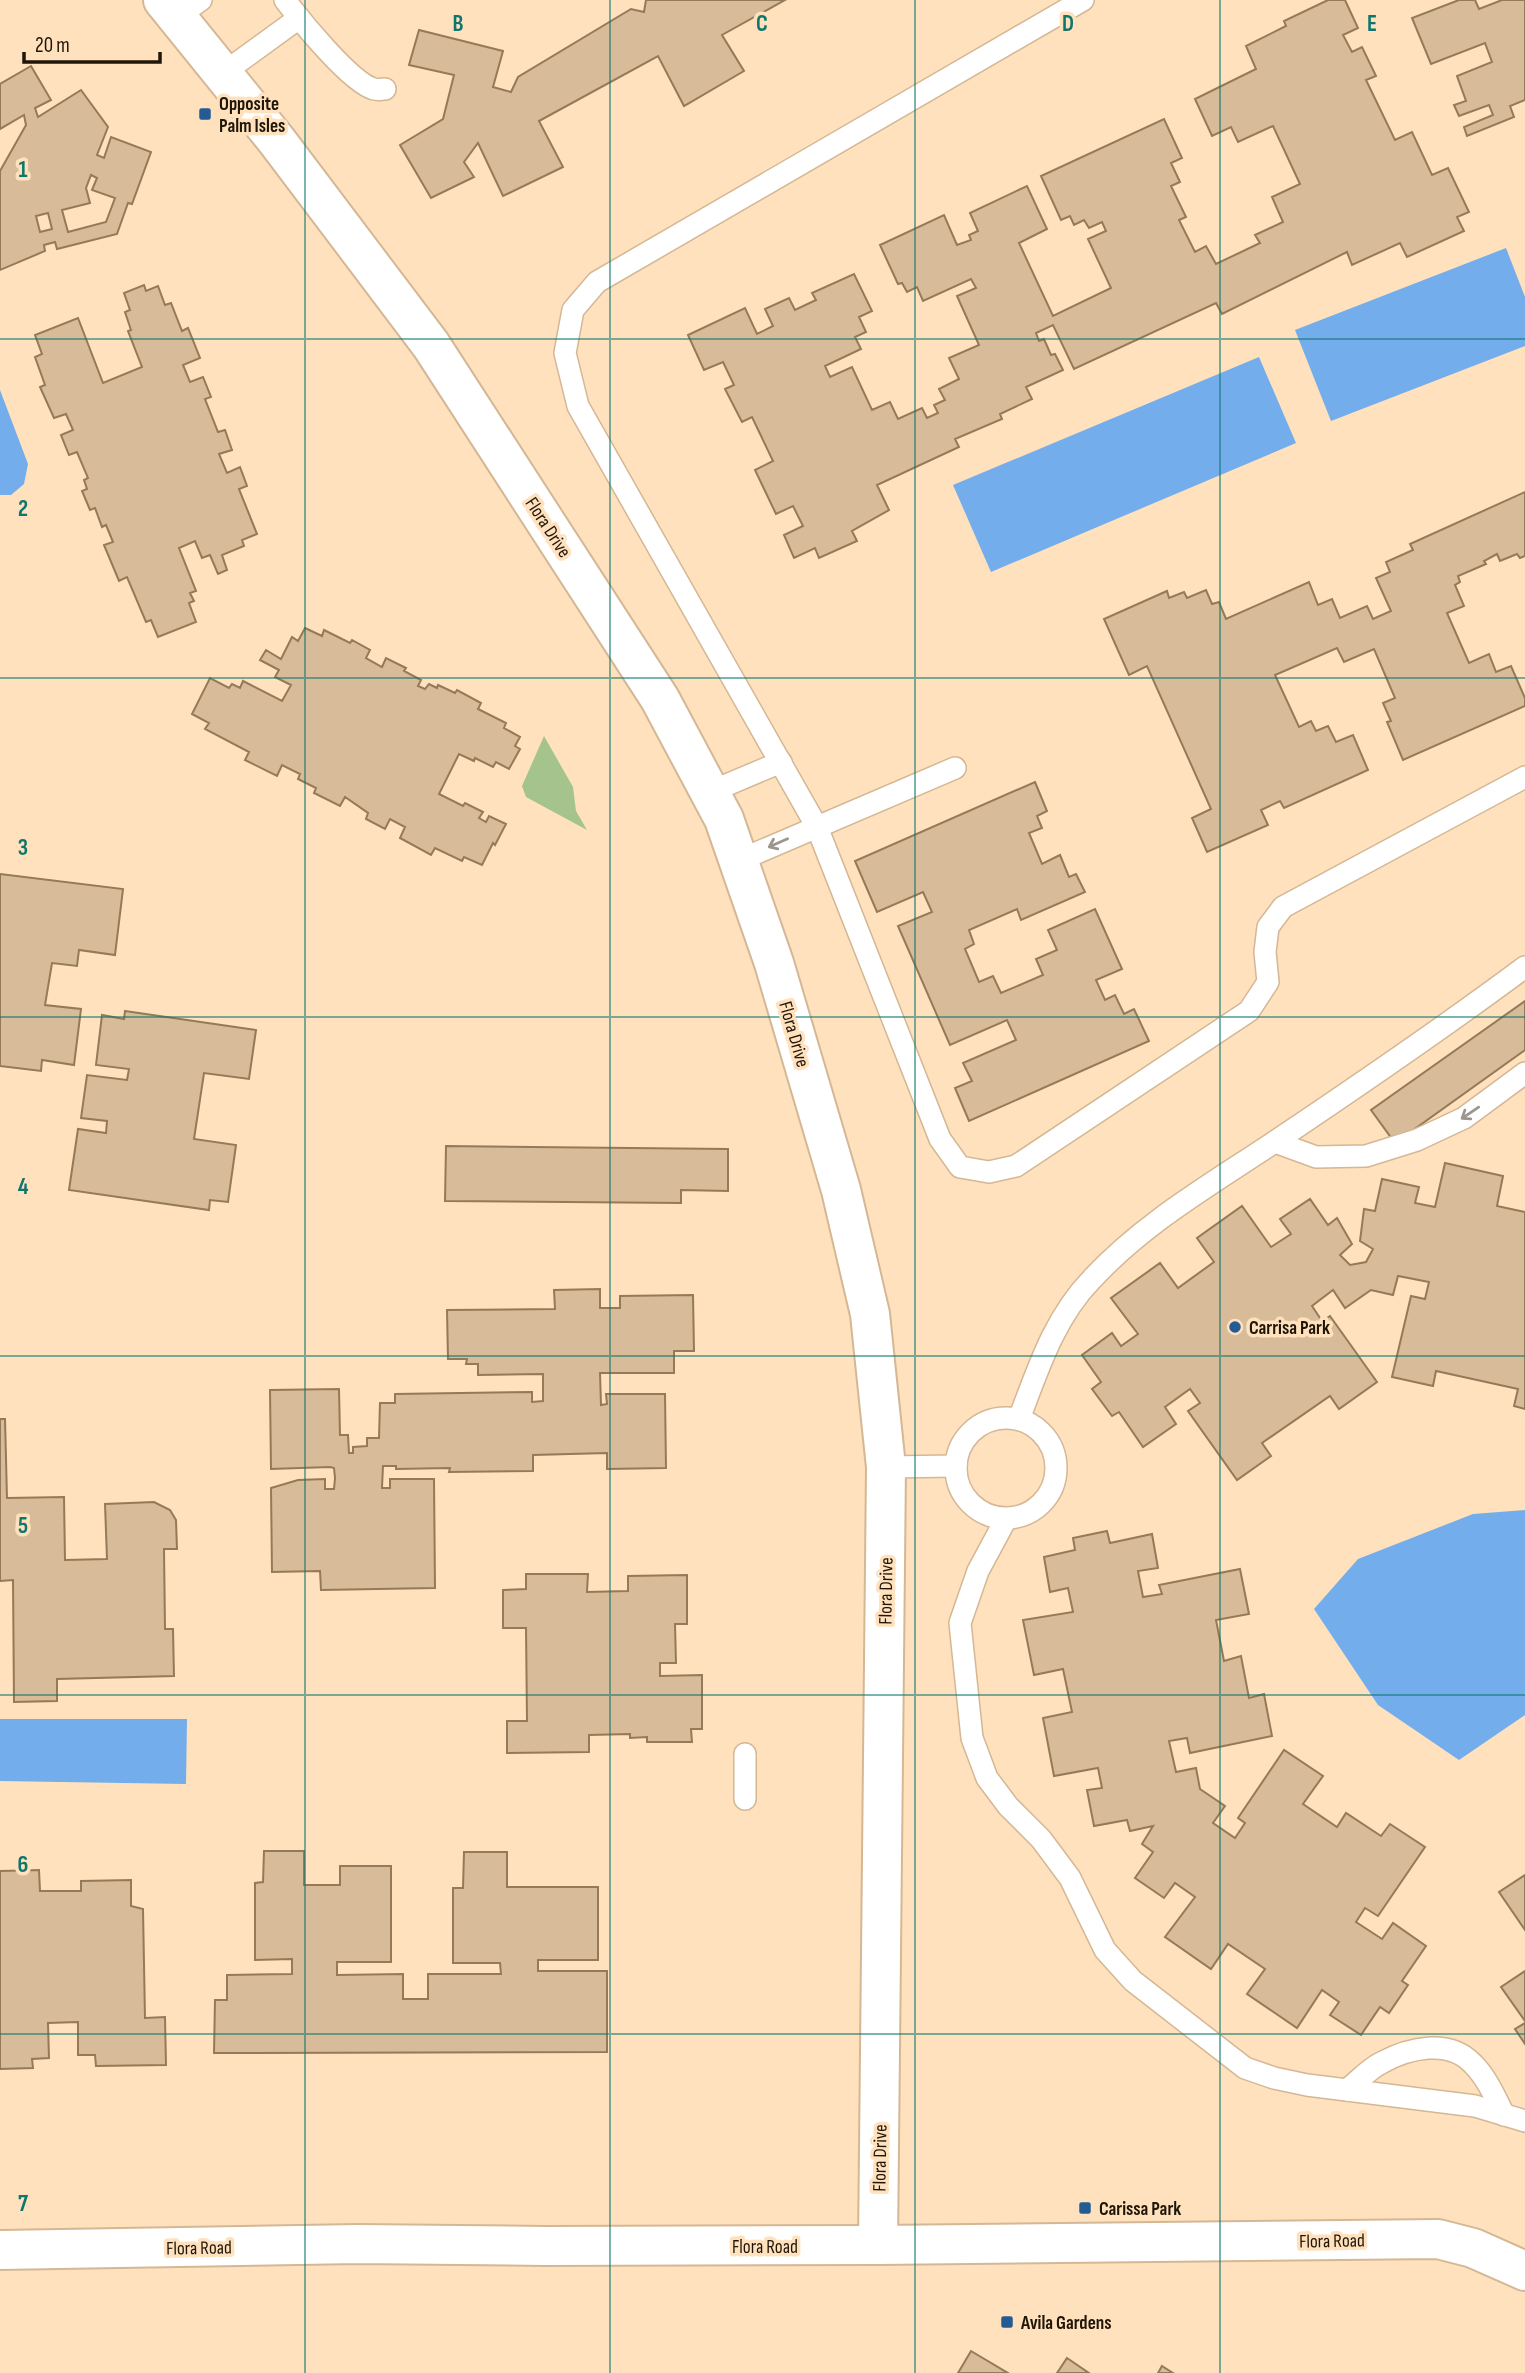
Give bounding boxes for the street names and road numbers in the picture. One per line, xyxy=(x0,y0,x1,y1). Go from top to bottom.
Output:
street label: Flora Drive xyxy=(520,493,576,562)
street label: Flora Drive xyxy=(773,999,814,1070)
street label: Flora Drive xyxy=(874,1557,899,1625)
street label: Flora Drive xyxy=(868,2124,893,2192)
street label: Flora Road xyxy=(1299,2229,1365,2254)
street label: Flora Road xyxy=(166,2236,232,2261)
street label: Flora Road xyxy=(732,2236,798,2259)

